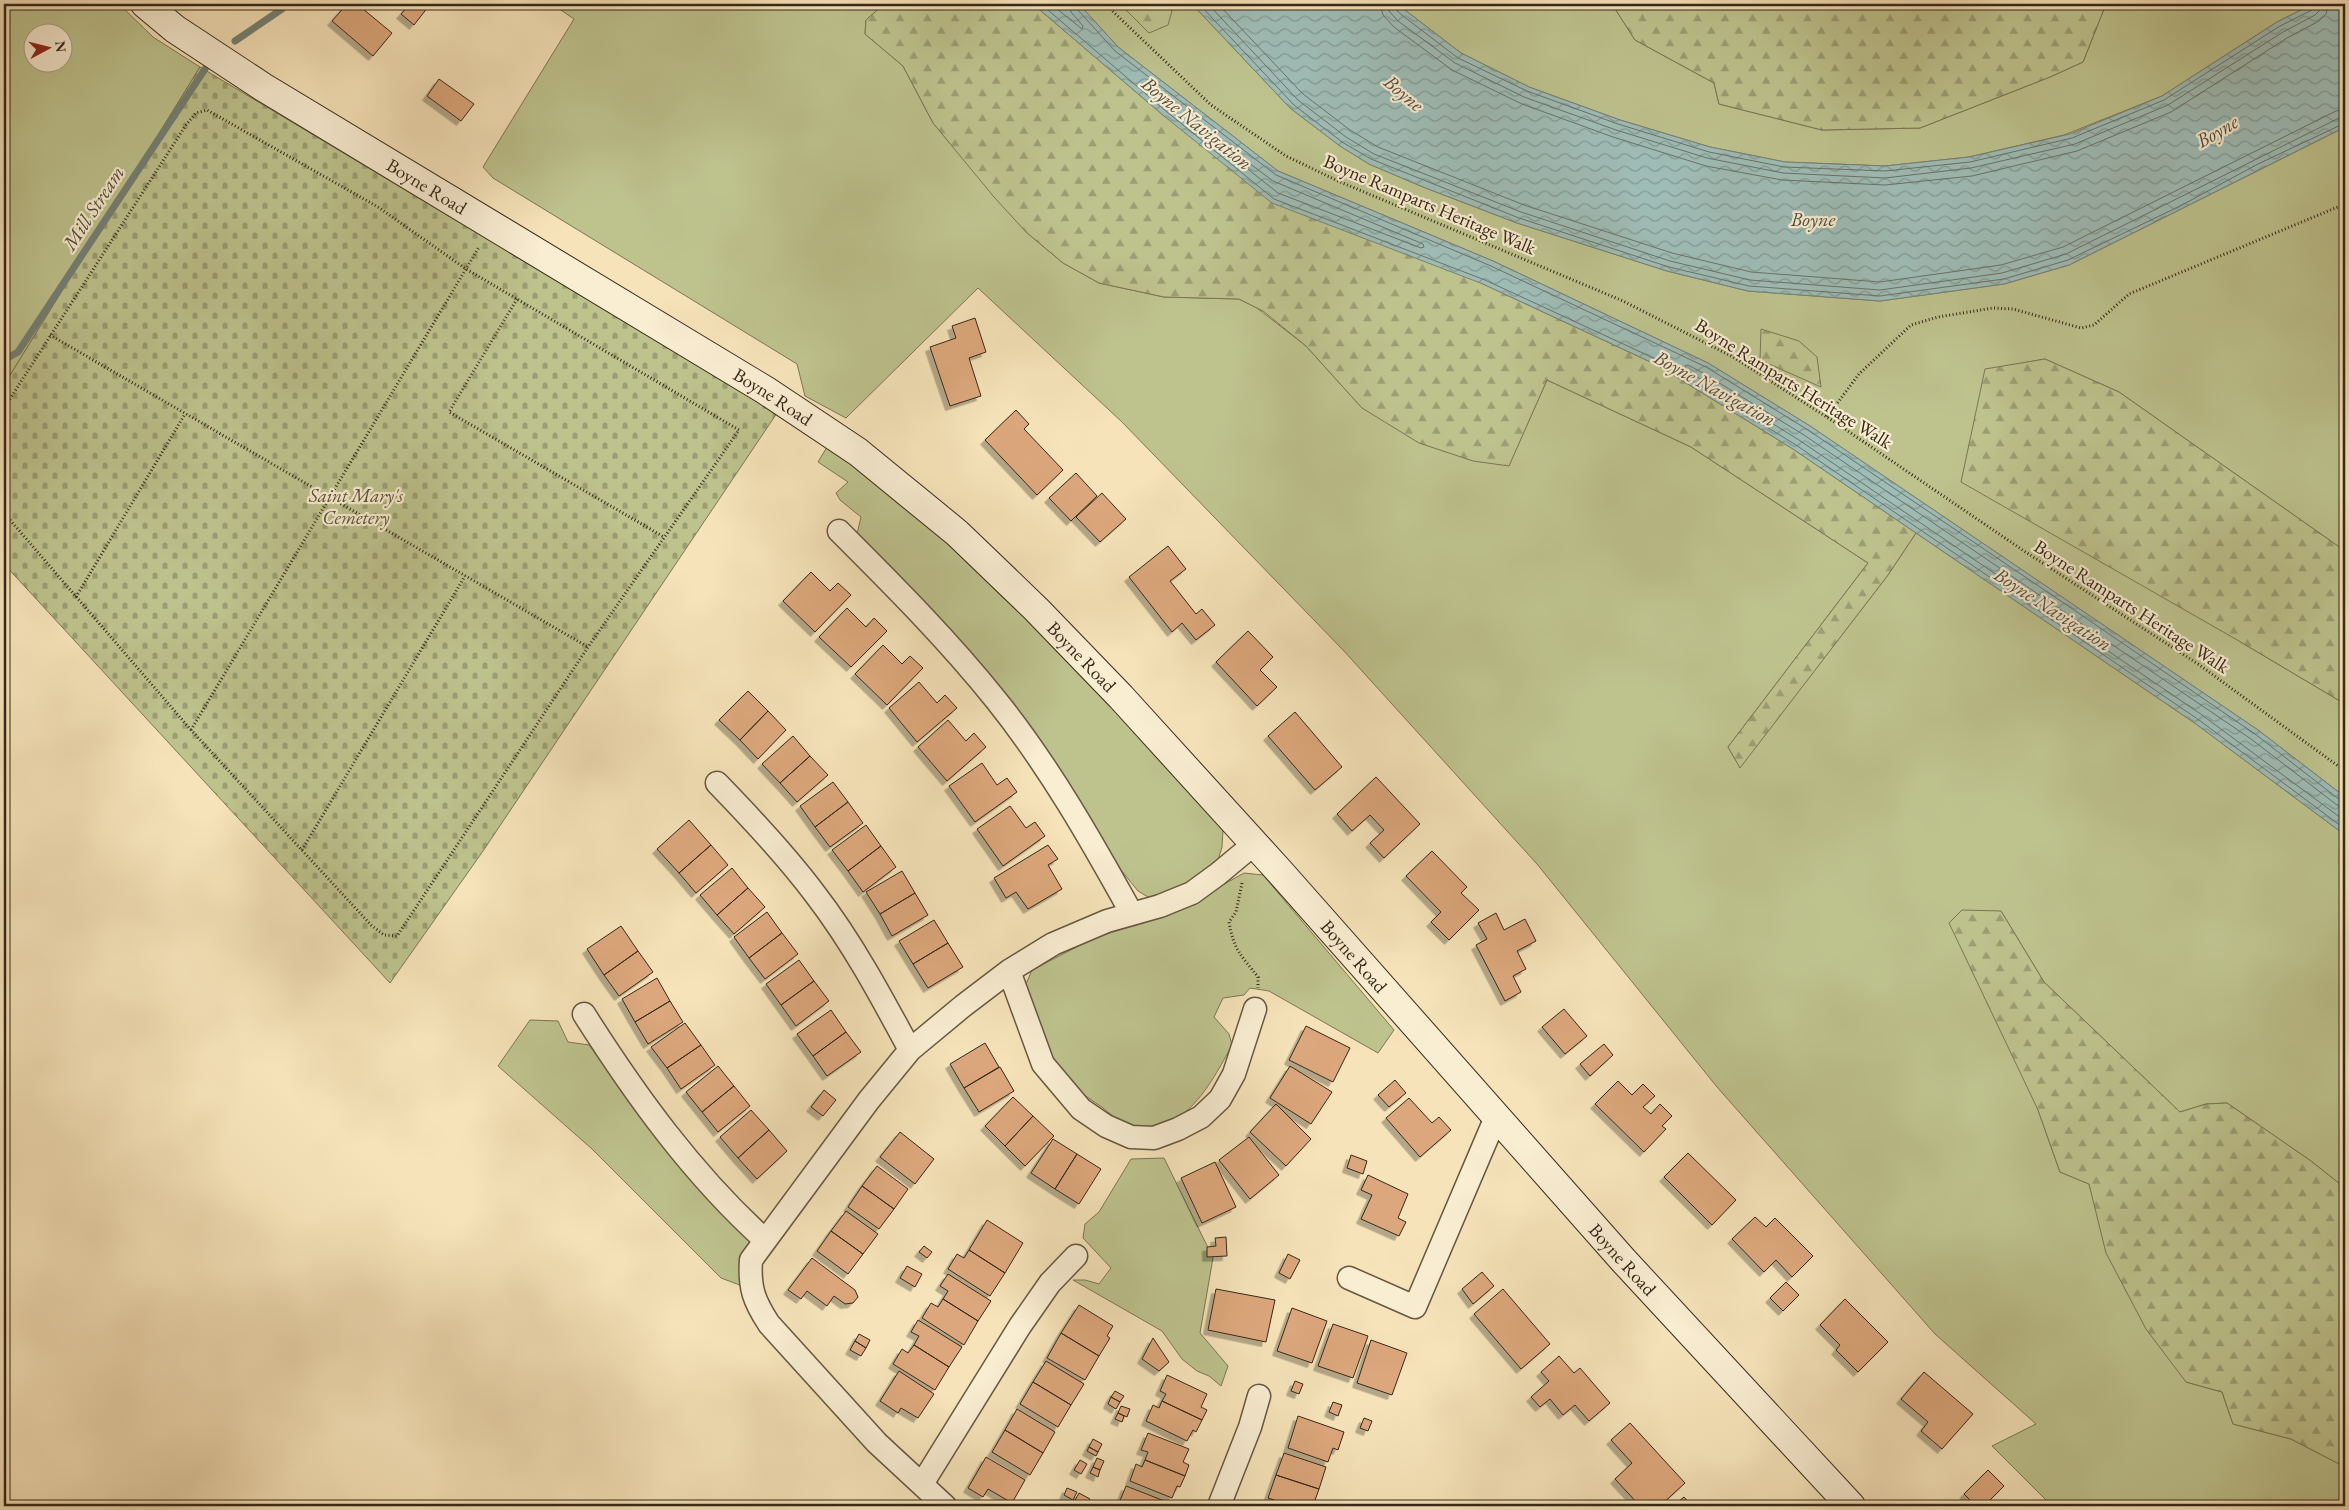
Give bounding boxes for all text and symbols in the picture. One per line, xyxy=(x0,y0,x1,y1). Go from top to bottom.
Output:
north arrow xyxy=(22,22,72,72)
text: N xyxy=(51,40,71,54)
water label: Boyne xyxy=(1378,68,1430,117)
water label: Boyne Navigation xyxy=(1136,70,1258,176)
water label: Boyne xyxy=(2190,109,2243,154)
street label: Boyne Ramparts Heritage Walk xyxy=(1320,148,1541,261)
street label: Boyne Road xyxy=(382,153,472,220)
water label: Mill Stream xyxy=(56,161,130,256)
water label: Boyne xyxy=(1790,206,1835,232)
street label: Boyne Ramparts Heritage Walk xyxy=(1690,312,1898,455)
water label: Boyne Navigation xyxy=(1649,343,1780,432)
street label: Boyne Road xyxy=(729,362,818,432)
park label: Saint Mary's Cemetery xyxy=(308,483,404,530)
street label: Boyne Ramparts Heritage Walk xyxy=(2029,534,2235,680)
water label: Boyne Navigation xyxy=(1988,561,2117,657)
street label: Boyne Road xyxy=(1041,616,1122,698)
street label: Boyne Road xyxy=(1315,914,1393,998)
street label: Boyne Road xyxy=(1583,1218,1662,1301)

